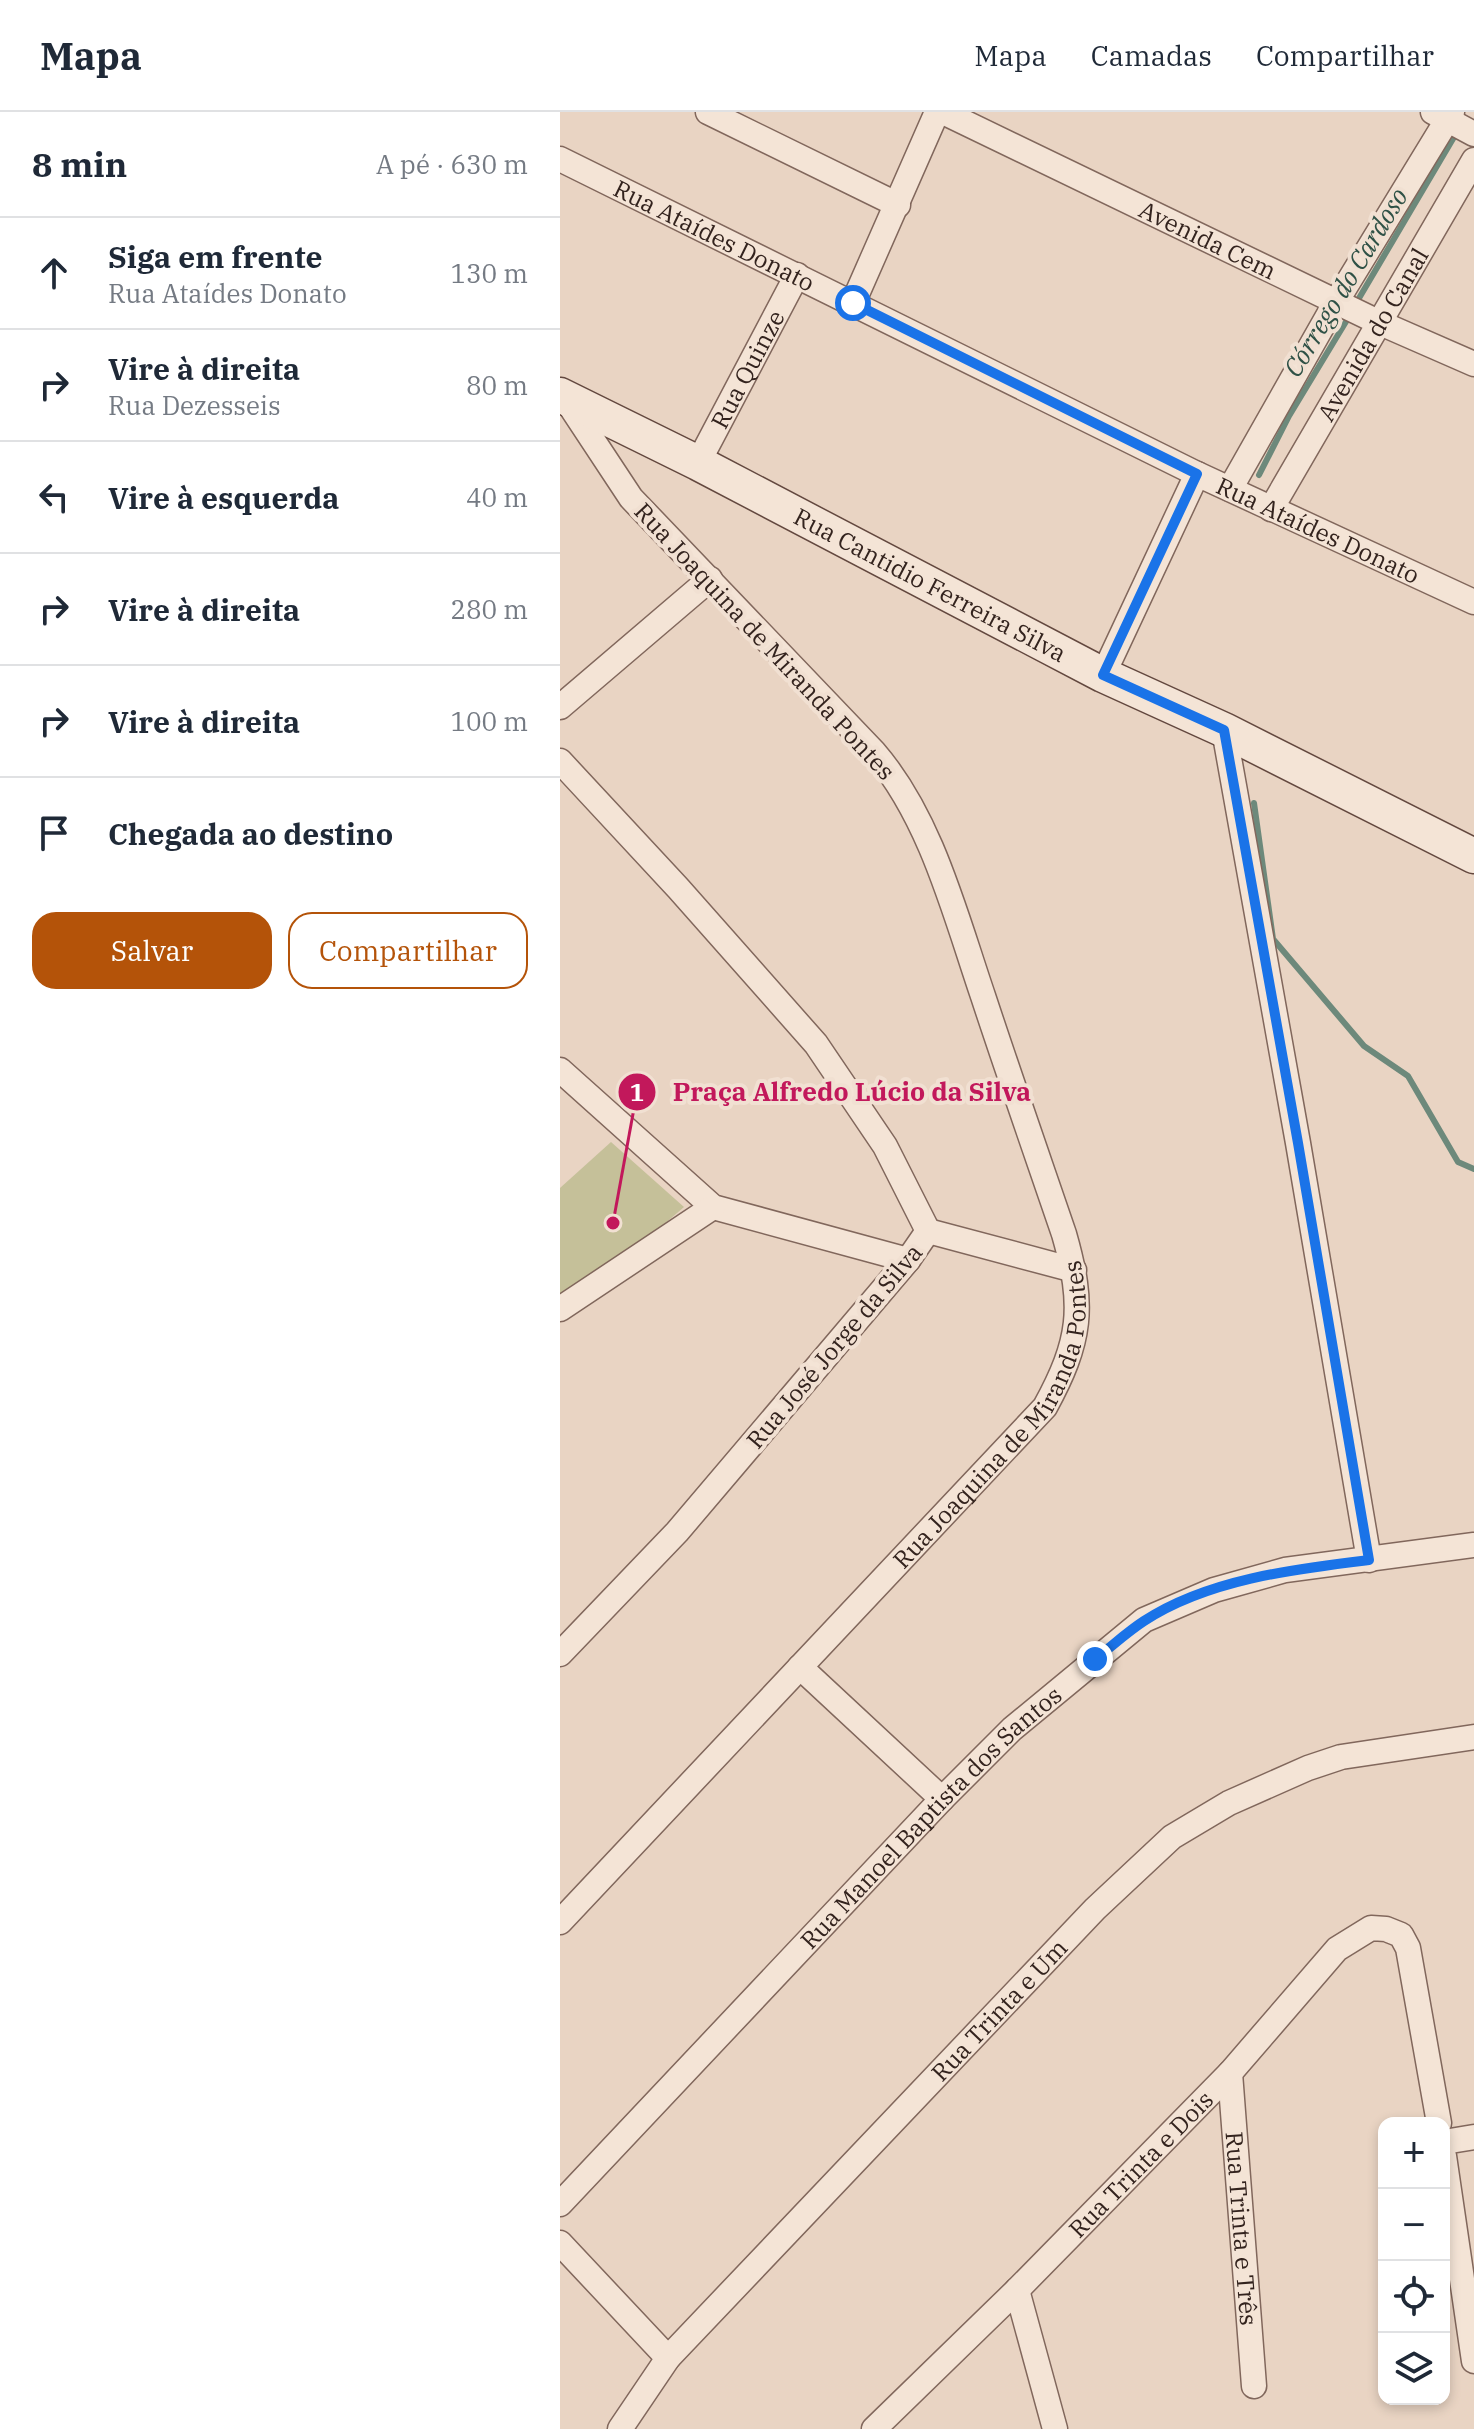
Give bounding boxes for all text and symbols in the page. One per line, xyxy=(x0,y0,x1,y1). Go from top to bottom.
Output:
text: Mapa xyxy=(40,31,142,80)
text: Mapa xyxy=(974,37,1047,74)
text: Camadas xyxy=(1091,37,1212,74)
text: Compartilhar xyxy=(1256,37,1434,74)
text: 8 min xyxy=(32,142,127,186)
text: A pé · 630 m xyxy=(376,147,528,181)
street label: Rua Ataídes Donato xyxy=(608,172,820,298)
water label: Córrego do Cardoso xyxy=(1275,181,1415,383)
street label: Avenida Cem xyxy=(1134,193,1282,287)
text: Siga em frente xyxy=(108,237,323,276)
street label: Avenida do Canal xyxy=(1310,242,1436,427)
icon: ahead xyxy=(32,251,76,295)
text: 130 m xyxy=(450,256,528,290)
text: Rua Ataídes Donato xyxy=(108,276,347,310)
route start xyxy=(835,285,871,321)
street label: Rua Quinze xyxy=(703,305,792,434)
text: Vire à direita xyxy=(108,349,300,388)
icon: right xyxy=(32,363,76,407)
text: 80 m xyxy=(466,368,528,402)
text: Rua Dezesseis xyxy=(108,388,281,422)
street label: Rua Ataídes Donato xyxy=(1211,469,1425,591)
icon: left xyxy=(32,475,76,519)
text: Vire à esquerda xyxy=(108,478,339,517)
text: 40 m xyxy=(466,480,528,514)
street label: Rua Joaquina de Miranda Pontes xyxy=(628,495,902,787)
street label: Rua Cantidio Ferreira Silva xyxy=(789,500,1072,669)
icon: right xyxy=(32,587,76,631)
text: Vire à direita xyxy=(108,590,300,629)
text: 280 m xyxy=(450,592,528,626)
icon: right xyxy=(32,699,76,743)
text: Vire à direita xyxy=(108,702,300,741)
text: 100 m xyxy=(450,704,528,738)
icon: arrive xyxy=(32,811,76,855)
text: Chegada ao destino xyxy=(108,814,393,853)
button: Salvar xyxy=(32,912,272,989)
button: Compartilhar xyxy=(288,912,528,989)
callout: Praça Alfredo Lúcio da Silva xyxy=(617,1067,1047,1117)
text: Praça Alfredo Lúcio da Silva xyxy=(673,1074,1031,1108)
text: 1 xyxy=(630,1076,644,1108)
street label: Rua José Jorge da Silva xyxy=(739,1237,929,1455)
street label: Rua Joaquina de Miranda Pontes xyxy=(886,1258,1093,1575)
route end xyxy=(1077,1641,1113,1677)
street label: Rua Manoel Baptista dos Santos xyxy=(793,1679,1068,1956)
street label: Rua Trinta e Um xyxy=(924,1932,1074,2088)
street label: Rua Trinta e Dois xyxy=(1061,2084,1220,2244)
map controls xyxy=(1378,2117,1450,2405)
button: + xyxy=(1378,2117,1450,2189)
street label: Rua Trinta e Três xyxy=(1219,2130,1265,2327)
button: − xyxy=(1378,2189,1450,2261)
button: locate xyxy=(1378,2261,1450,2333)
button: layers xyxy=(1378,2333,1450,2405)

